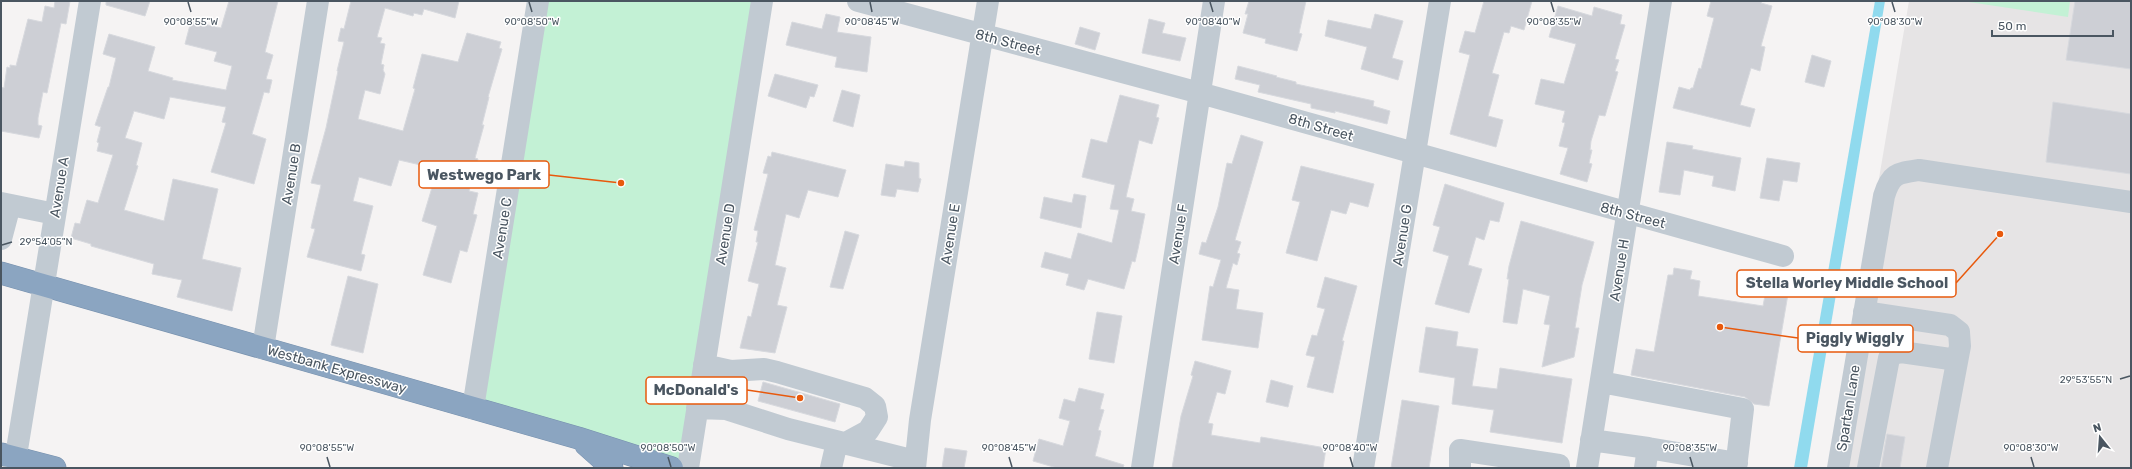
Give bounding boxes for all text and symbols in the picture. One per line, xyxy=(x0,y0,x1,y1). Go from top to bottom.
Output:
scale bar xyxy=(1992,12,2113,38)
text: 90°08'55"W xyxy=(164,16,218,28)
text: 90°08'50"W xyxy=(504,16,560,28)
text: 90°08'45"W xyxy=(845,16,899,28)
text: 90°08'40"W xyxy=(1186,16,1240,28)
text: 90°08'35"W xyxy=(1527,16,1581,28)
text: 90°08'30"W xyxy=(1867,16,1923,28)
text: 50 m xyxy=(1998,19,2026,33)
street label: 8th Street xyxy=(973,26,1043,59)
street label: 8th Street xyxy=(1286,110,1356,145)
street label: Avenue B xyxy=(278,142,305,206)
street label: Avenue A xyxy=(46,155,73,219)
callout: Westwego Park xyxy=(419,161,549,188)
text: Westwego Park xyxy=(427,166,541,184)
street label: Avenue C xyxy=(489,196,516,260)
street label: 8th Street xyxy=(1598,199,1668,232)
street label: Avenue D xyxy=(712,202,739,266)
street label: Avenue E xyxy=(937,203,964,266)
street label: Avenue F xyxy=(1165,203,1192,265)
street label: Avenue G xyxy=(1389,203,1416,267)
text: 29°54'05"N xyxy=(20,236,72,248)
street label: Avenue H xyxy=(1606,238,1633,302)
callout: Stella Worley Middle School xyxy=(1737,270,1956,297)
text: Stella Worley Middle School xyxy=(1746,274,1948,292)
callout: Piggly Wiggly xyxy=(1798,325,1913,352)
text: Piggly Wiggly xyxy=(1806,329,1904,347)
street label: Westbank Expressway xyxy=(265,341,409,398)
street label: Spartan Lane xyxy=(1833,364,1864,452)
text: 29°53'55"N xyxy=(2060,374,2112,386)
callout: McDonald's xyxy=(646,377,747,404)
text: McDonald's xyxy=(653,381,739,399)
north arrow xyxy=(2080,417,2120,457)
text: N xyxy=(2092,421,2103,435)
text: 90°08'55"W xyxy=(300,442,354,454)
text: 90°08'50"W xyxy=(640,442,696,454)
text: 90°08'45"W xyxy=(982,442,1036,454)
text: 90°08'40"W xyxy=(1323,442,1377,454)
text: 90°08'35"W xyxy=(1663,442,1717,454)
text: 90°08'30"W xyxy=(2003,442,2059,454)

